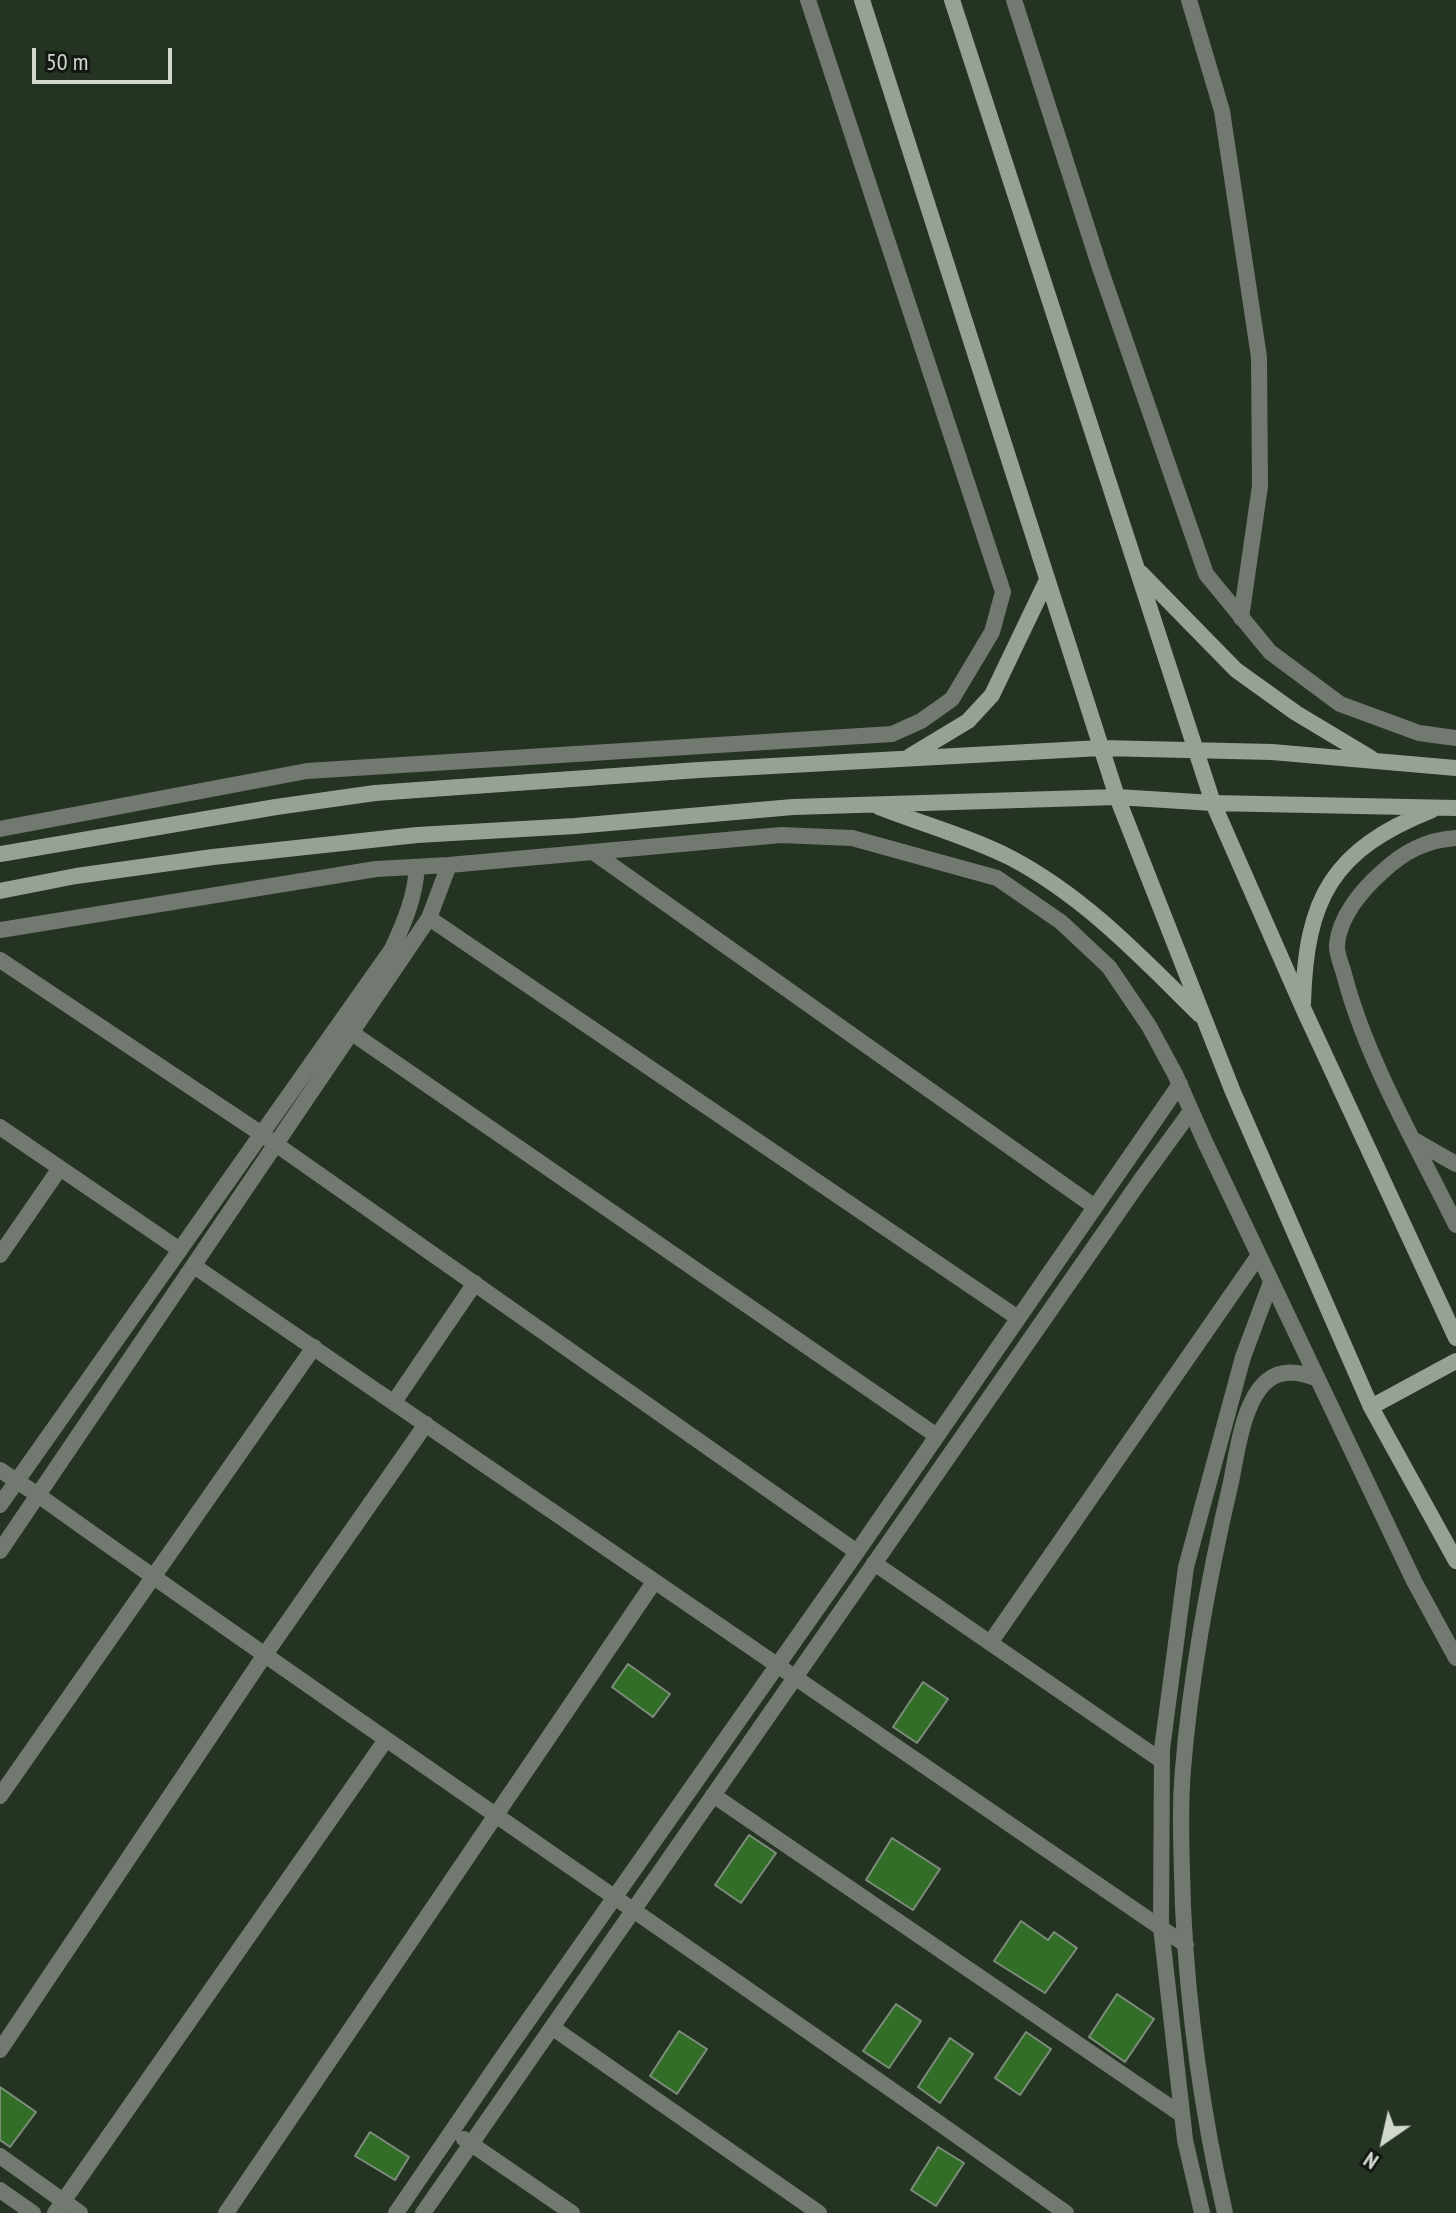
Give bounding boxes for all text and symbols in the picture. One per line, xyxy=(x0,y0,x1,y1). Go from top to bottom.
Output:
scale bar xyxy=(36,32,176,82)
text: 50 m xyxy=(46,46,88,77)
north arrow xyxy=(1344,2101,1424,2181)
text: N xyxy=(1358,2146,1383,2176)

